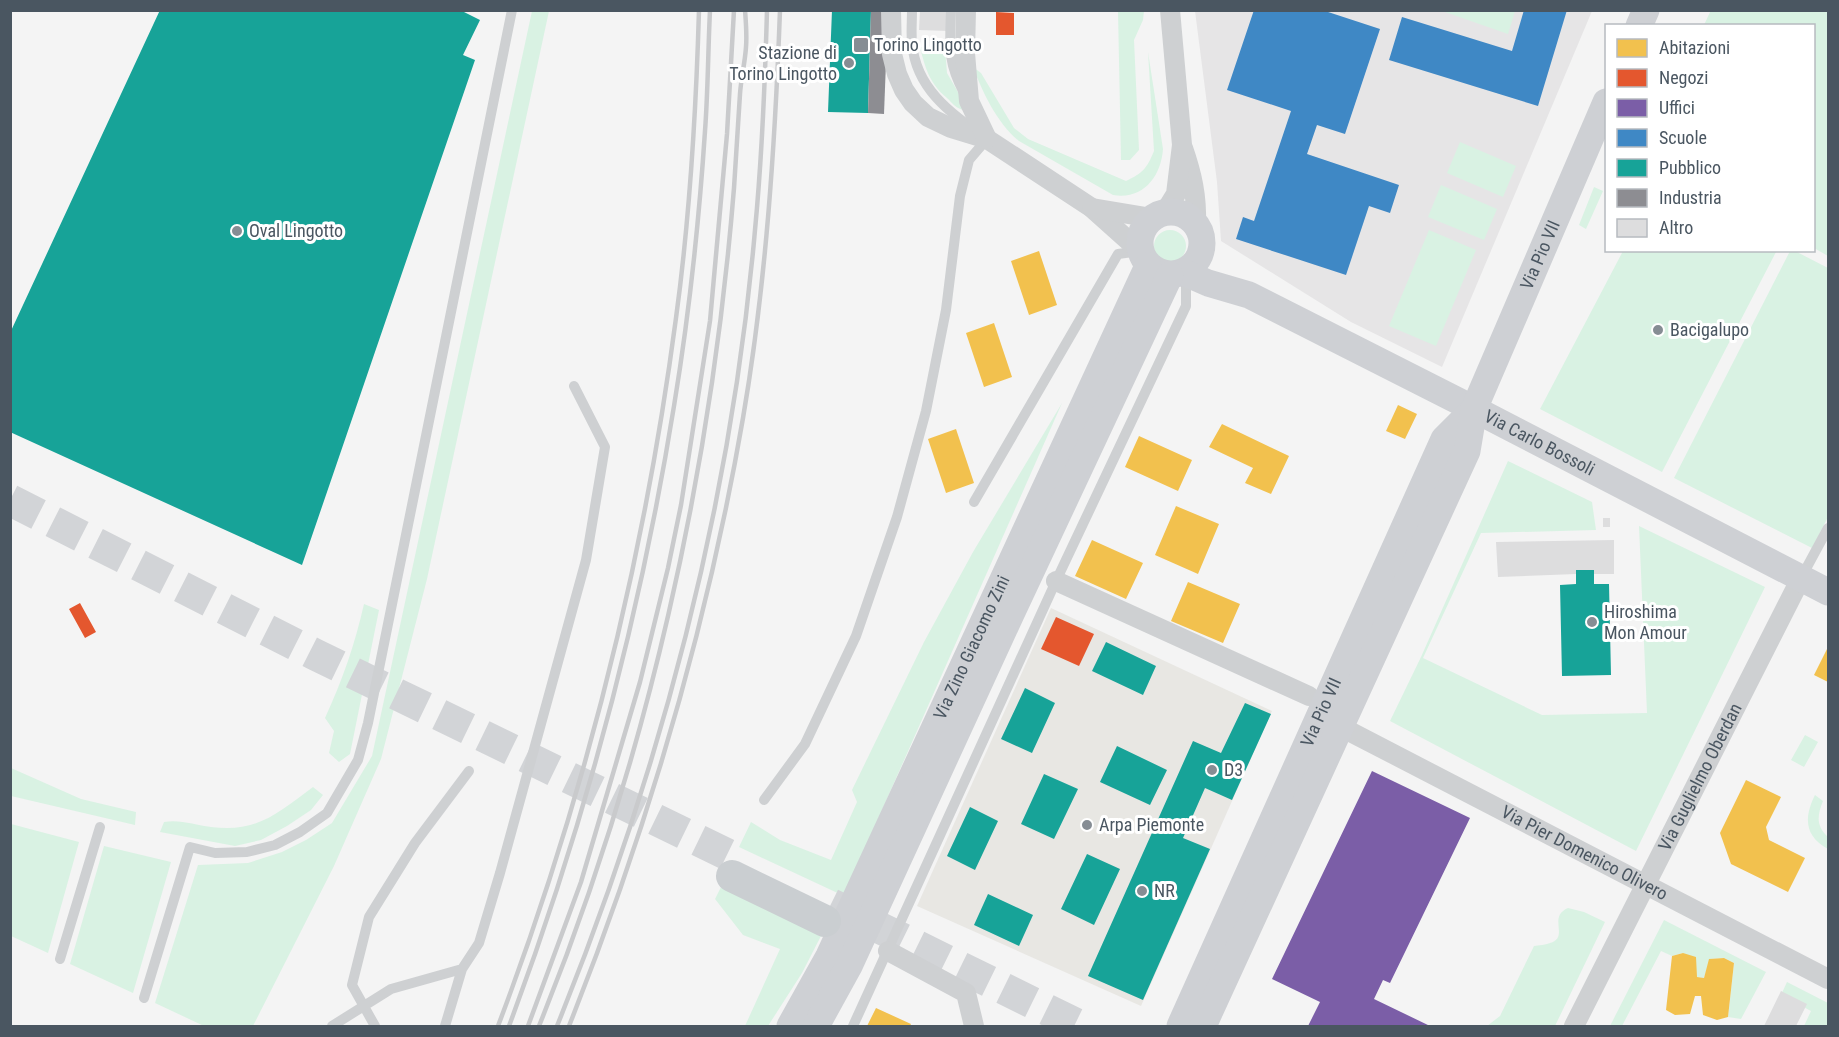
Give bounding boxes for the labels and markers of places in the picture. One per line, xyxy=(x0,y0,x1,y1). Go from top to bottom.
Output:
place label: Torino Lingotto xyxy=(874,34,982,55)
marker: Torino Lingotto xyxy=(852,36,870,54)
place label: Stazione di Torino Lingotto xyxy=(729,42,837,84)
marker: Stazione di Torino Lingotto xyxy=(842,56,856,70)
place label: Oval Lingotto xyxy=(249,220,343,241)
marker: Oval Lingotto xyxy=(230,224,244,238)
place label: Bacigalupo xyxy=(1670,319,1749,340)
marker: Bacigalupo xyxy=(1651,323,1665,337)
place label: Hiroshima Mon Amour xyxy=(1604,601,1687,643)
marker: Hiroshima Mon Amour xyxy=(1585,615,1599,629)
place label: D3 xyxy=(1224,759,1243,780)
marker: D3 xyxy=(1205,763,1219,777)
place label: Arpa Piemonte xyxy=(1099,814,1204,835)
marker: Arpa Piemonte xyxy=(1080,818,1094,832)
place label: NR xyxy=(1154,880,1175,901)
marker: NR xyxy=(1135,884,1149,898)

